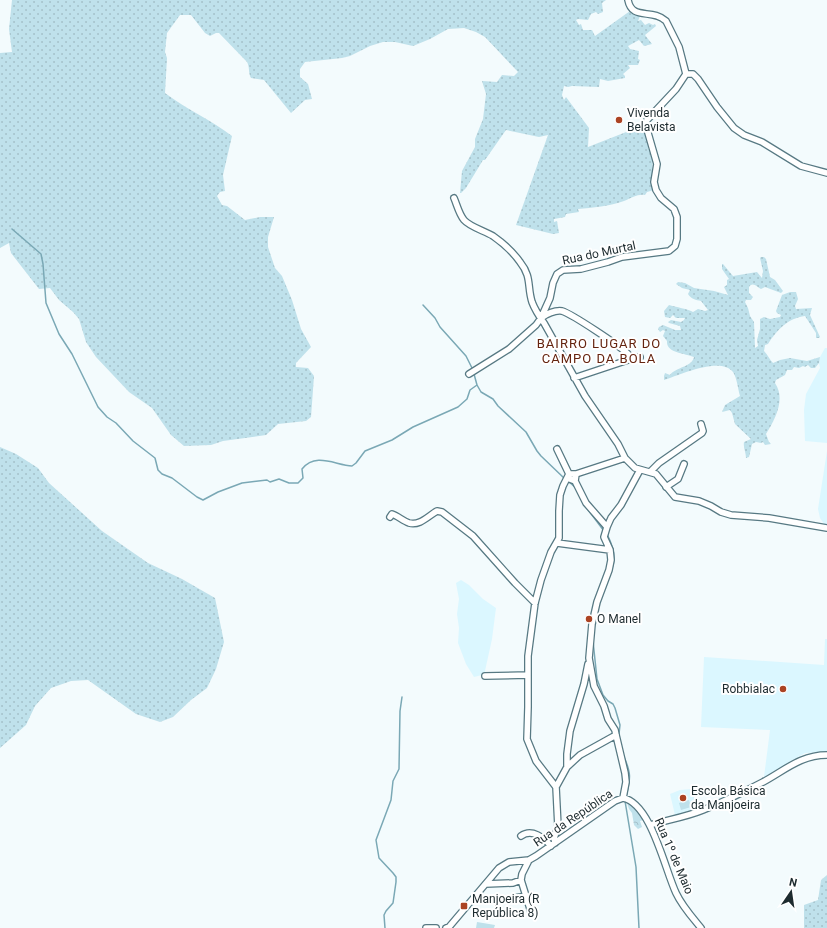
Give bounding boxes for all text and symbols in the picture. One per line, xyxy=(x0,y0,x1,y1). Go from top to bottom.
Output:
place label: Vivenda Belavista xyxy=(627,106,676,134)
marker: Vivenda Belavista xyxy=(614,115,624,125)
street label: Rua do Murtal xyxy=(561,238,637,268)
district label: BAIRRO LUGAR DO CAMPO DA BOLA xyxy=(537,336,661,366)
place label: O Manel xyxy=(597,612,641,626)
marker: O Manel xyxy=(584,614,594,624)
place label: Robbialac xyxy=(722,682,775,696)
marker: Robbialac xyxy=(778,684,788,694)
place label: Escola Básica da Manjoeira xyxy=(691,784,765,812)
street label: Rua da República xyxy=(531,786,615,850)
marker: Escola Básica da Manjoeira xyxy=(678,793,688,803)
street label: Rua 1º de Maio xyxy=(652,816,696,896)
north arrow xyxy=(771,872,811,912)
text: N xyxy=(788,876,799,890)
place label: Manjoeira (R República 8) xyxy=(472,892,540,920)
marker: Manjoeira (R República 8) xyxy=(459,901,469,911)

